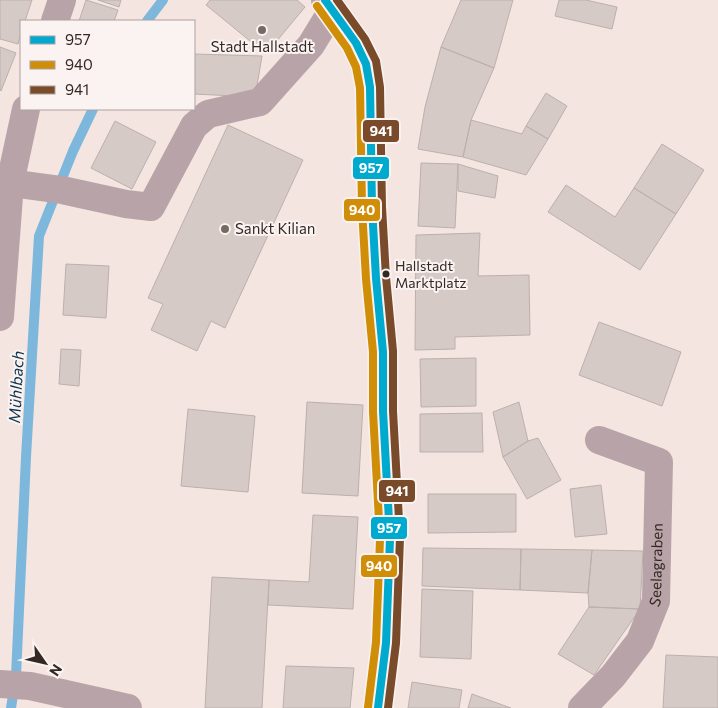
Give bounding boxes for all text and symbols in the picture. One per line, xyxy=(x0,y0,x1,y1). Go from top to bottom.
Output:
legend xyxy=(20,20,195,110)
marker: Stadt Hallstadt xyxy=(256,24,268,36)
text: 957 xyxy=(65,30,91,48)
place label: Stadt Hallstadt xyxy=(211,37,313,55)
text: 940 xyxy=(65,55,93,73)
text: 941 xyxy=(65,80,89,98)
line badge: 941 xyxy=(362,119,400,143)
text: 941 xyxy=(369,122,393,139)
line badge: 957 xyxy=(352,156,390,180)
text: 957 xyxy=(359,159,384,176)
line badge: 940 xyxy=(343,198,381,222)
text: 940 xyxy=(349,201,375,218)
place label: Sankt Kilian xyxy=(235,219,315,237)
marker: Sankt Kilian xyxy=(219,223,231,235)
place label: Hallstadt Marktplatz xyxy=(395,257,466,291)
marker: Hallstadt Marktplatz xyxy=(381,269,391,279)
water label: Mühlbach xyxy=(4,350,27,424)
line badge: 941 xyxy=(378,479,416,503)
text: 941 xyxy=(385,482,409,499)
line badge: 957 xyxy=(370,516,408,540)
text: 957 xyxy=(377,519,402,536)
street label: Seelagraben xyxy=(645,523,666,609)
line badge: 940 xyxy=(360,554,398,578)
text: 940 xyxy=(366,557,392,574)
north arrow xyxy=(20,638,70,688)
text: N xyxy=(46,661,66,680)

